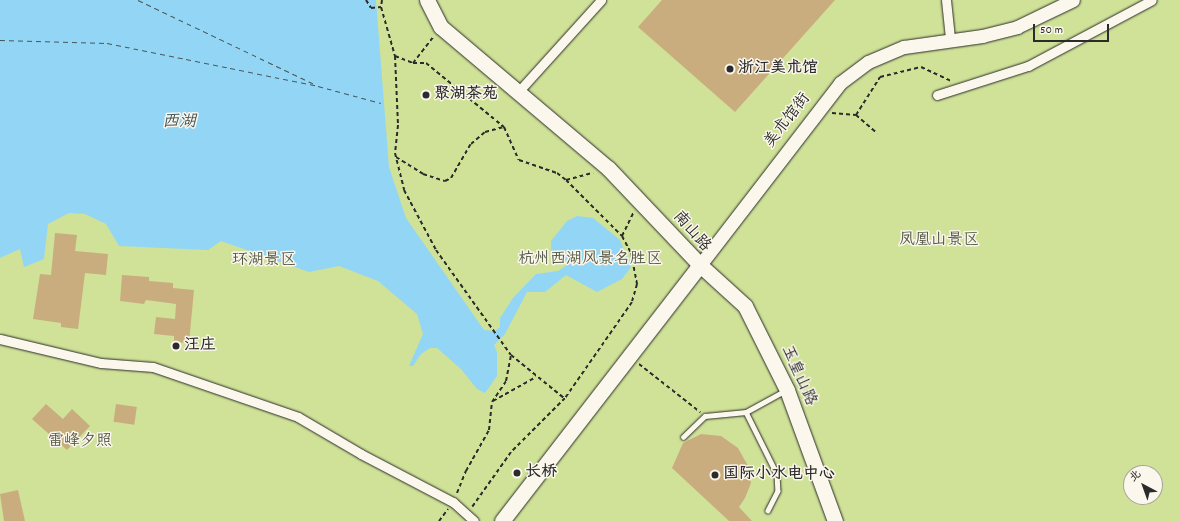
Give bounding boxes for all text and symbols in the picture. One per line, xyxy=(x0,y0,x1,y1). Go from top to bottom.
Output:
scale bar xyxy=(1035,16,1111,42)
text: 50 m xyxy=(1040,22,1063,39)
place label: 浙江美术馆 xyxy=(738,59,818,79)
marker: 浙江美术馆 xyxy=(725,64,735,74)
place label: 聚湖茶苑 xyxy=(434,85,498,105)
marker: 聚湖茶苑 xyxy=(421,90,431,100)
street label: 美术馆街 xyxy=(761,90,815,152)
water label: 西湖 xyxy=(162,114,196,134)
street label: 南山路 xyxy=(668,208,714,256)
park label: 凤凰山景区 xyxy=(899,231,979,251)
park label: 杭州西湖风景名胜区 xyxy=(518,250,662,270)
park label: 环湖景区 xyxy=(232,251,296,271)
place label: 汪庄 xyxy=(184,336,216,356)
marker: 汪庄 xyxy=(171,341,181,351)
street label: 玉皇山路 xyxy=(776,343,820,409)
park label: 雷峰夕照 xyxy=(48,432,112,452)
place label: 长桥 xyxy=(525,463,557,483)
place label: 国际小水电中心 xyxy=(723,465,835,485)
north arrow xyxy=(1123,465,1163,505)
text: 北 xyxy=(1126,467,1145,486)
marker: 长桥 xyxy=(512,468,522,478)
marker: 国际小水电中心 xyxy=(710,470,720,480)

